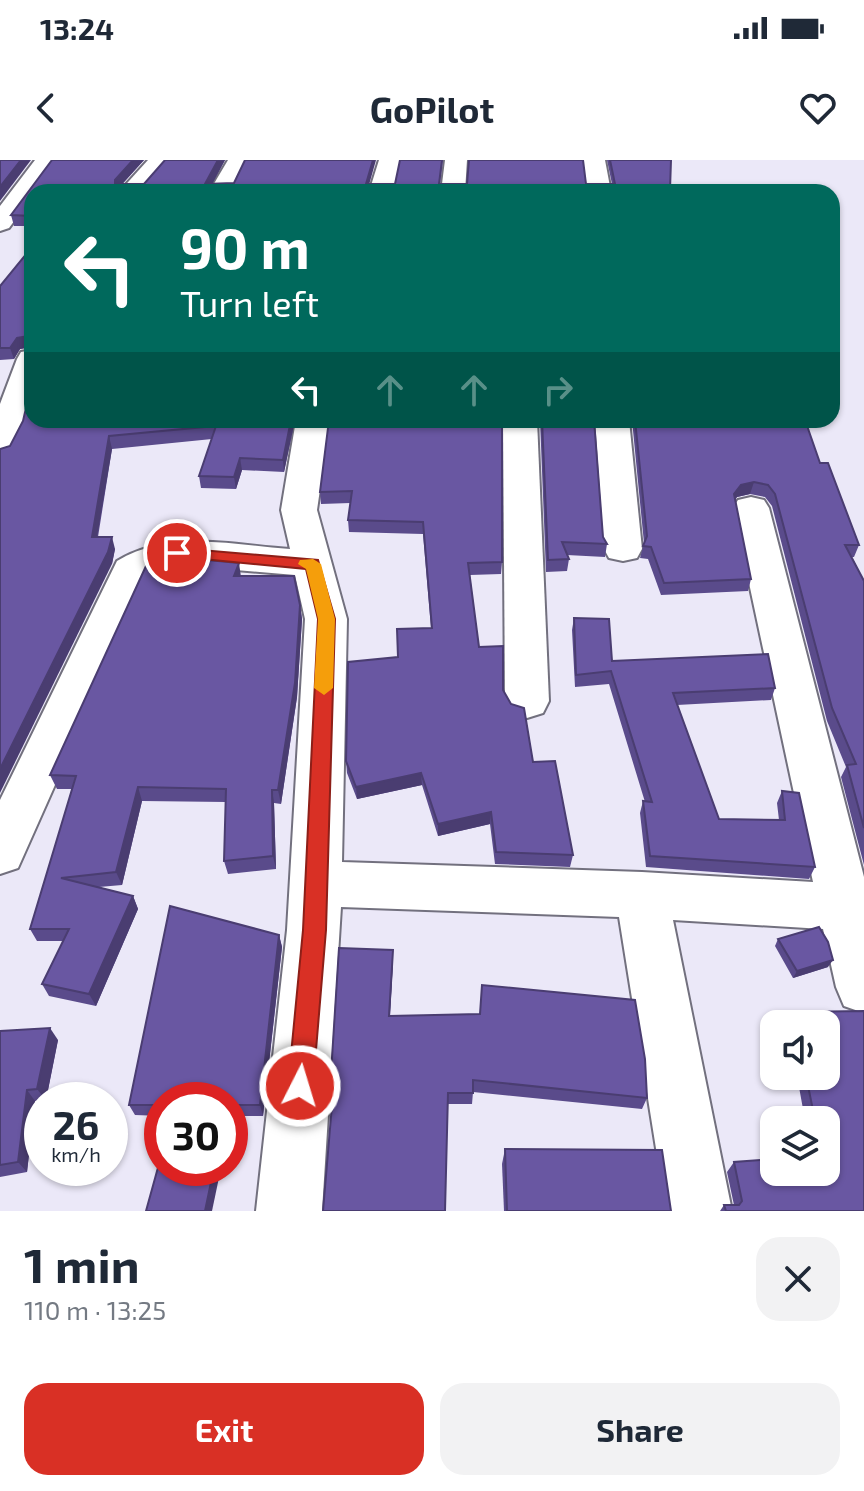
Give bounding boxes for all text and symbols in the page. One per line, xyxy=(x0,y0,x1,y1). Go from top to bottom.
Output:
text: 13:24 xyxy=(40,10,114,46)
icon: back xyxy=(24,86,68,130)
icon: heart xyxy=(796,86,840,130)
text: GoPilot xyxy=(370,87,494,130)
text: 90 m xyxy=(180,213,310,280)
icon: left xyxy=(48,216,152,320)
text: Turn left xyxy=(180,281,319,324)
icon: left xyxy=(284,368,328,412)
icon: ahead xyxy=(368,368,412,412)
icon: ahead xyxy=(452,368,496,412)
icon: right xyxy=(536,368,580,412)
pin xyxy=(143,519,211,587)
icon: arrive xyxy=(155,531,199,575)
map controls xyxy=(760,1010,840,1186)
button: sound xyxy=(760,1010,840,1090)
position arrow xyxy=(258,1044,342,1128)
speed limit sign: 30 xyxy=(144,1082,248,1186)
text: 26 xyxy=(53,1100,99,1148)
button: layers xyxy=(760,1106,840,1186)
text: km/h xyxy=(51,1142,101,1166)
text: 1 min xyxy=(24,1235,140,1293)
button: close xyxy=(756,1237,840,1321)
text: 110 m · 13:25 xyxy=(24,1294,166,1325)
button: Exit xyxy=(24,1383,424,1475)
button: Share xyxy=(440,1383,840,1475)

